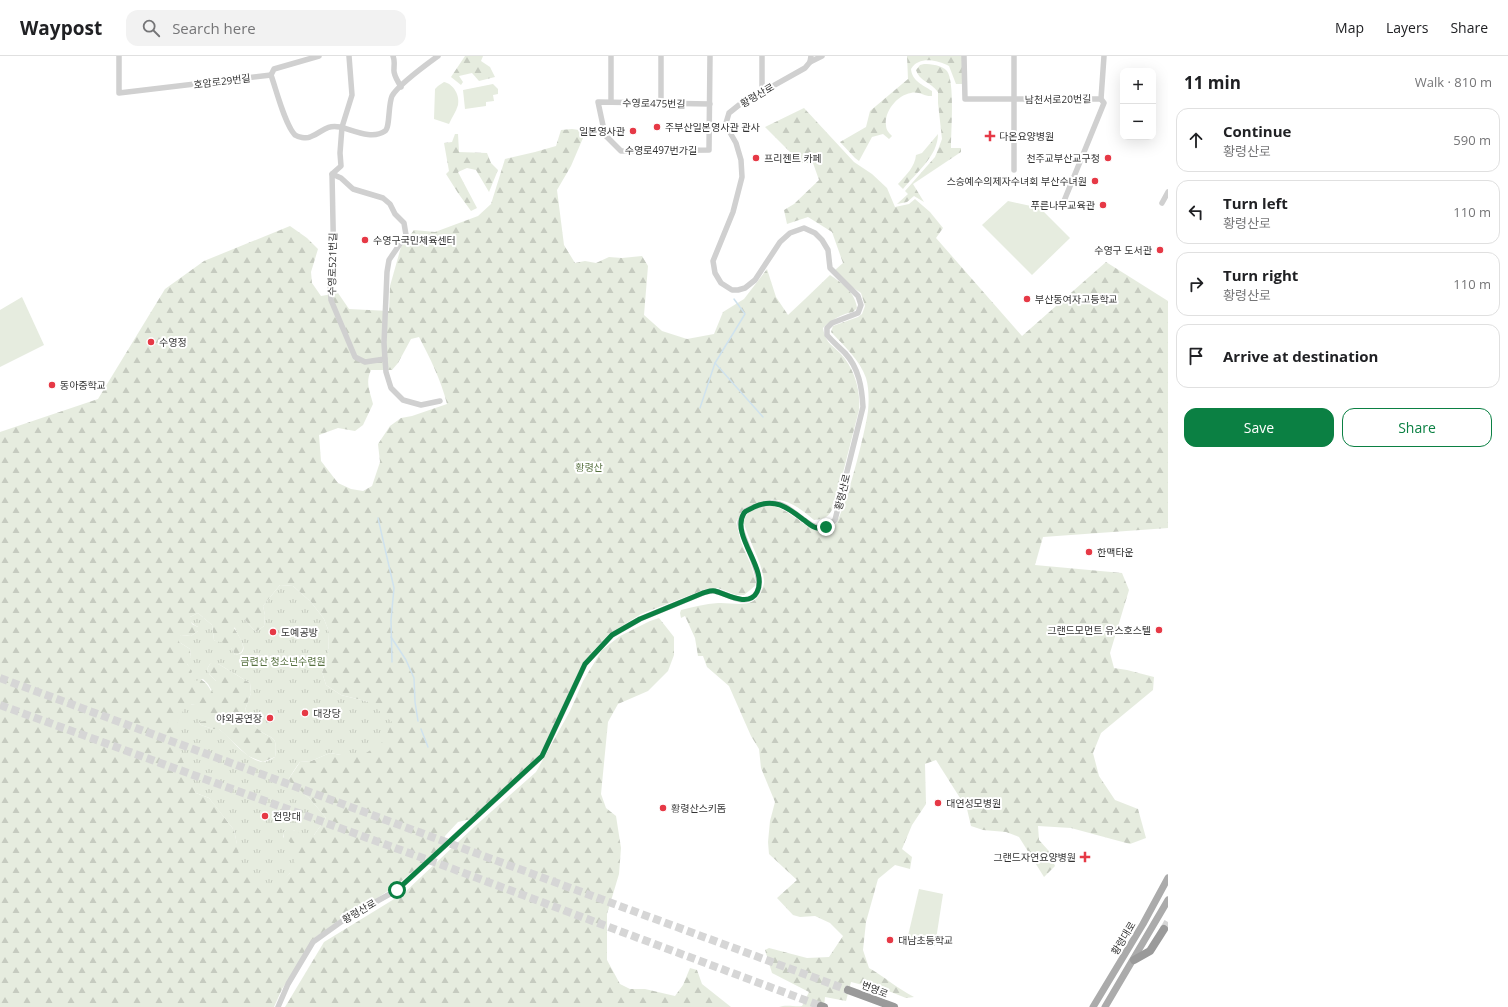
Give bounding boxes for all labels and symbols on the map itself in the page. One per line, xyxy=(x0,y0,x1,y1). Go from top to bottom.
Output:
street label: 호암로29번길 xyxy=(193,71,251,91)
street label: 황령산로 xyxy=(738,80,776,110)
street label: 남천서로20번길 xyxy=(1025,91,1091,107)
street label: 수영로475번길 xyxy=(622,95,686,111)
place label: 주부산일본영사관 관사 xyxy=(665,120,760,134)
marker: 주부산일본영사관 관사 xyxy=(652,122,662,132)
place label: 일본영사관 xyxy=(579,124,626,138)
marker: 일본영사관 xyxy=(628,126,638,136)
place label: 다온요양병원 xyxy=(999,129,1054,143)
marker: 다온요양병원 xyxy=(984,130,996,142)
street label: 수영로497번가길 xyxy=(625,143,697,157)
place label: 프리젠트 카페 xyxy=(764,151,822,165)
place label: 천주교부산교구청 xyxy=(1026,151,1100,165)
marker: 프리젠트 카페 xyxy=(751,153,761,163)
marker: 천주교부산교구청 xyxy=(1103,153,1113,163)
place label: 스승예수의제자수녀회 부산수녀원 xyxy=(946,174,1087,188)
marker: 스승예수의제자수녀회 부산수녀원 xyxy=(1090,176,1100,186)
place label: 푸른나무교육관 xyxy=(1031,198,1096,212)
marker: 푸른나무교육관 xyxy=(1098,200,1108,210)
street label: 수영로521번길 xyxy=(324,232,340,296)
place label: 수영구국민체육센터 xyxy=(373,233,456,247)
marker: 수영구국민체육센터 xyxy=(360,235,370,245)
place label: 수영구 도서관 xyxy=(1094,243,1153,257)
marker: 수영구 도서관 xyxy=(1155,245,1165,255)
place label: 부산동여자고등학교 xyxy=(1035,292,1118,306)
marker: 부산동여자고등학교 xyxy=(1022,294,1032,304)
place label: 수영정 xyxy=(159,335,187,349)
marker: 수영정 xyxy=(146,337,156,347)
place label: 동아중학교 xyxy=(60,378,106,392)
marker: 동아중학교 xyxy=(47,380,57,390)
park label: 황령산 xyxy=(575,460,603,474)
street label: 황령산로 xyxy=(831,472,853,512)
route end xyxy=(817,518,835,536)
place label: 한맥타운 xyxy=(1097,545,1134,559)
marker: 한맥타운 xyxy=(1084,547,1094,557)
place label: 그랜드모먼트 유스호스텔 xyxy=(1047,623,1151,637)
place label: 도예공방 xyxy=(281,625,318,639)
marker: 그랜드모먼트 유스호스텔 xyxy=(1154,625,1164,635)
marker: 도예공방 xyxy=(268,627,278,637)
park label: 금련산 청소년수련원 xyxy=(240,654,326,668)
place label: 대강당 xyxy=(313,706,341,720)
marker: 대강당 xyxy=(300,708,310,718)
place label: 야외공연장 xyxy=(216,711,262,725)
marker: 야외공연장 xyxy=(265,713,275,723)
place label: 대연성모병원 xyxy=(946,796,1001,810)
marker: 대연성모병원 xyxy=(933,798,943,808)
place label: 황령산스키돔 xyxy=(671,801,726,815)
marker: 황령산스키돔 xyxy=(658,803,668,813)
place label: 전망대 xyxy=(273,809,301,823)
marker: 전망대 xyxy=(260,811,270,821)
place label: 그랜드자연요양병원 xyxy=(993,850,1076,864)
marker: 그랜드자연요양병원 xyxy=(1079,851,1091,863)
route start xyxy=(388,881,406,899)
street label: 황령산로 xyxy=(340,896,378,926)
street label: 황령대로 xyxy=(1108,919,1138,957)
place label: 대남초등학교 xyxy=(898,933,953,947)
marker: 대남초등학교 xyxy=(885,935,895,945)
street label: 번영로 xyxy=(860,978,890,1000)

